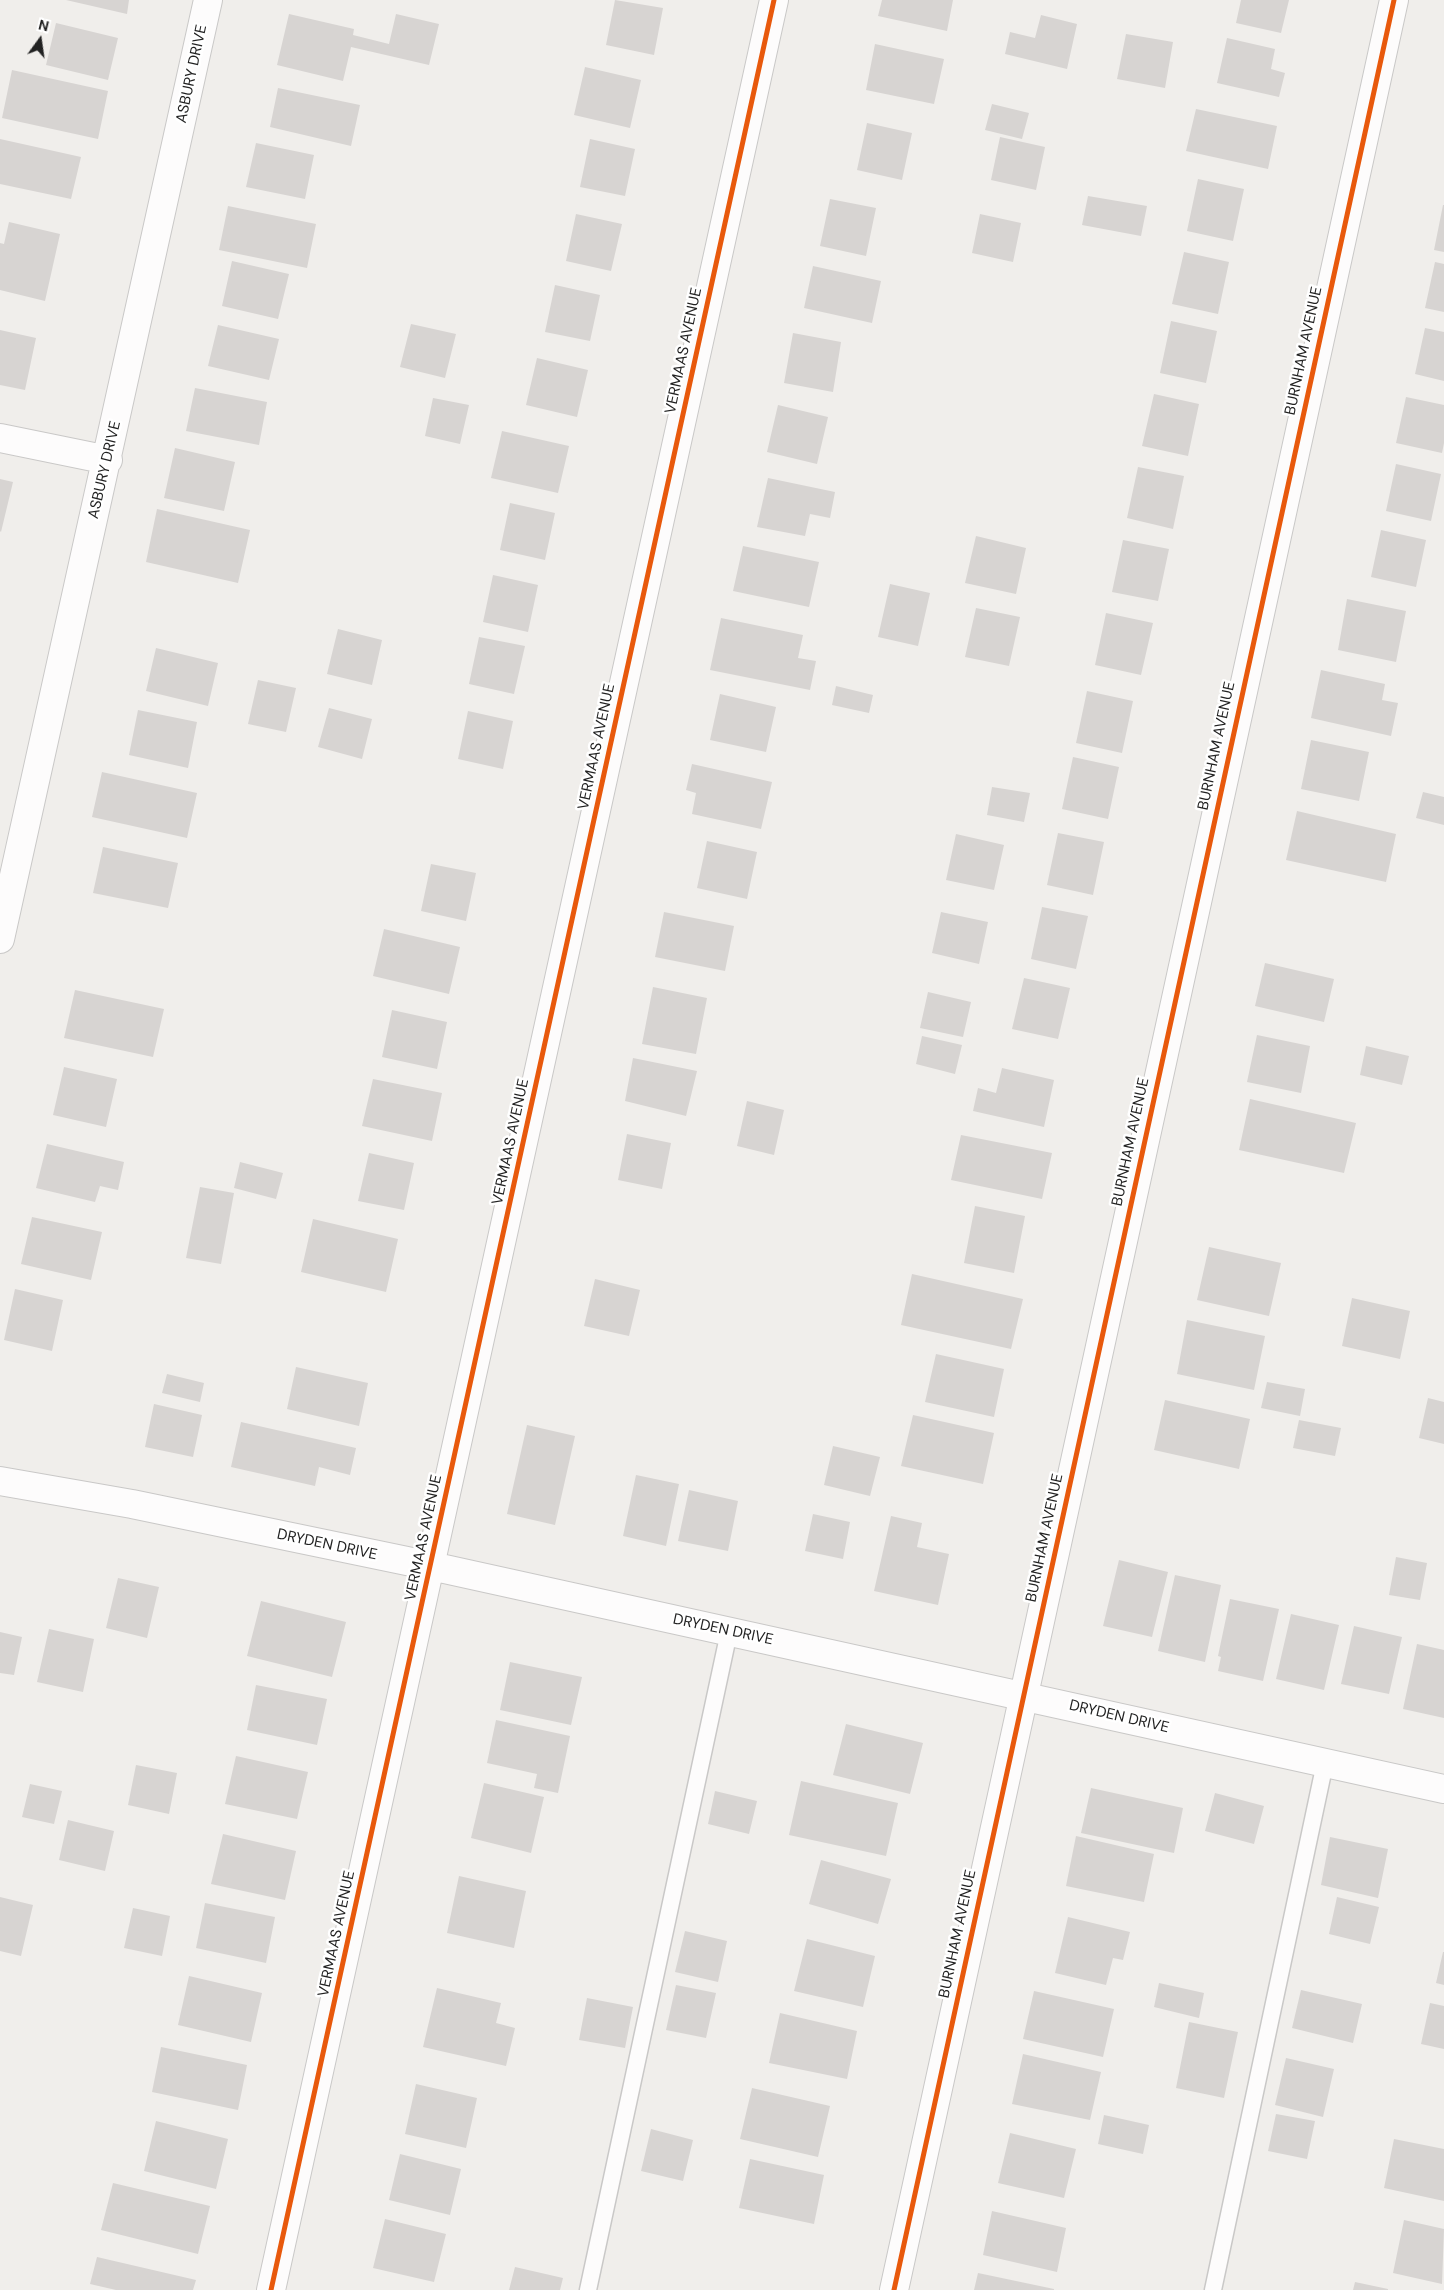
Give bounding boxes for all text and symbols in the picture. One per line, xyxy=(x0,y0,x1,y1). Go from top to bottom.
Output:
north arrow xyxy=(15,15,65,65)
text: N xyxy=(36,15,51,35)
street label: ASBURY DRIVE xyxy=(173,23,211,125)
street label: BURNHAM AVENUE xyxy=(1282,285,1326,417)
street label: VERMAAS AVENUE xyxy=(662,286,706,416)
street label: ASBURY DRIVE xyxy=(85,419,125,521)
street label: BURNHAM AVENUE xyxy=(1195,680,1239,812)
street label: VERMAAS AVENUE xyxy=(575,682,619,812)
street label: BURNHAM AVENUE xyxy=(1109,1076,1153,1208)
street label: VERMAAS AVENUE xyxy=(489,1077,533,1207)
street label: BURNHAM AVENUE xyxy=(1023,1472,1067,1604)
street label: VERMAAS AVENUE xyxy=(402,1473,446,1603)
street label: DRYDEN DRIVE xyxy=(275,1526,379,1564)
street label: DRYDEN DRIVE xyxy=(671,1611,775,1649)
street label: DRYDEN DRIVE xyxy=(1067,1697,1171,1737)
street label: BURNHAM AVENUE xyxy=(936,1868,980,2000)
street label: VERMAAS AVENUE xyxy=(315,1869,359,1999)

